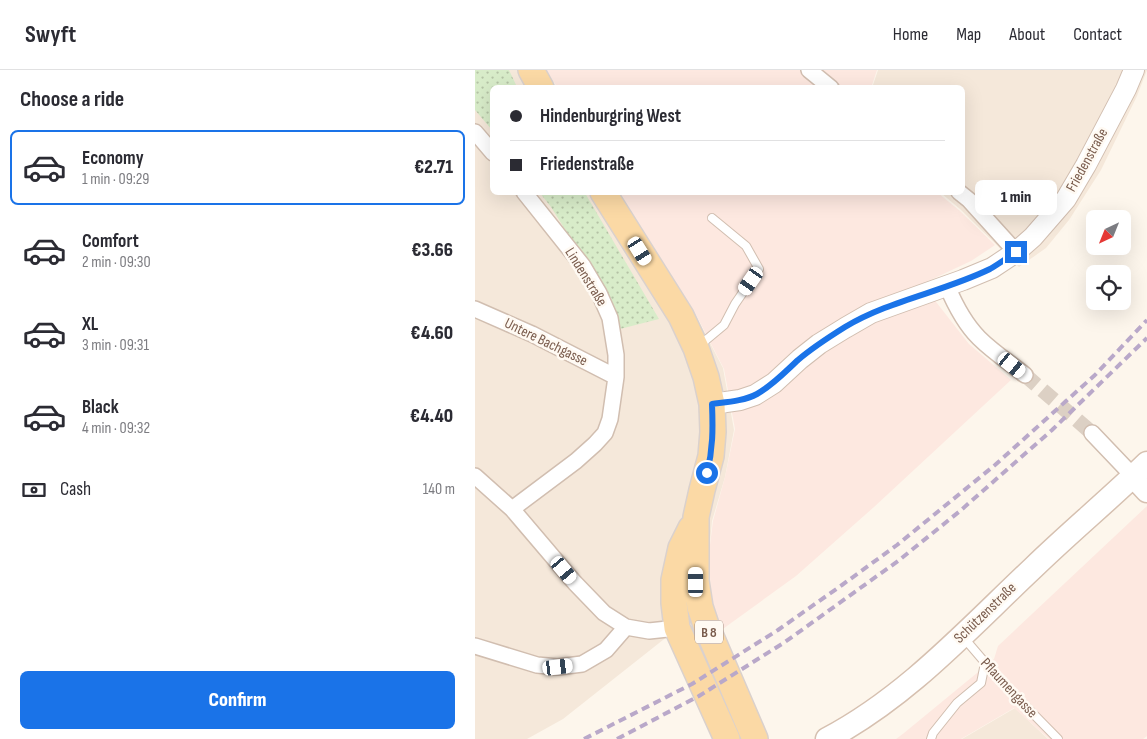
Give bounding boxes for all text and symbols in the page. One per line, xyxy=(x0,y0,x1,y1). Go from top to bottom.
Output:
text: Swyft xyxy=(25,20,76,49)
text: Home xyxy=(893,24,928,45)
text: Map xyxy=(956,24,981,45)
text: About xyxy=(1009,24,1045,45)
text: Contact xyxy=(1073,24,1122,45)
text: Choose a ride xyxy=(20,86,124,113)
text: Hindenburgring West xyxy=(540,105,681,128)
street label: Friedenstraße xyxy=(1062,125,1112,195)
icon: car xyxy=(22,145,67,190)
text: Economy xyxy=(82,147,144,170)
text: Friedenstraße xyxy=(540,153,634,176)
text: €2.71 xyxy=(414,156,453,179)
text: 1 min · 09:29 xyxy=(82,170,149,189)
callout: 1 min xyxy=(975,180,1057,214)
text: 1 min xyxy=(1001,188,1031,207)
north arrow xyxy=(1086,210,1131,255)
map controls xyxy=(1086,210,1131,310)
icon: car xyxy=(22,228,67,273)
text: Comfort xyxy=(82,230,139,253)
car xyxy=(625,234,654,268)
text: €3.66 xyxy=(411,239,453,262)
route end xyxy=(1005,241,1027,263)
street label: Lindenstraße xyxy=(561,244,611,310)
text: 2 min · 09:30 xyxy=(82,253,151,272)
car xyxy=(736,264,765,298)
button: locate xyxy=(1086,265,1131,310)
icon: car xyxy=(22,311,67,356)
text: XL xyxy=(82,313,98,336)
street label: Untere Bachgasse xyxy=(501,314,591,370)
text: €4.60 xyxy=(411,322,453,345)
text: 3 min · 09:31 xyxy=(82,336,149,355)
car xyxy=(995,350,1028,380)
icon: car xyxy=(22,394,67,439)
text: Black xyxy=(82,396,119,419)
text: €4.40 xyxy=(410,405,453,428)
text: 4 min · 09:32 xyxy=(82,419,150,438)
route start xyxy=(696,462,718,484)
icon: cash xyxy=(20,476,48,504)
text: Cash xyxy=(60,478,91,501)
text: 140 m xyxy=(423,480,455,499)
car xyxy=(548,554,579,586)
car xyxy=(688,567,703,597)
street label: Schützenstraße xyxy=(950,579,1020,647)
road number: B 8 xyxy=(695,620,723,644)
street label: Pflaumengasse xyxy=(976,654,1042,722)
car xyxy=(542,658,573,676)
button: Confirm xyxy=(20,671,455,729)

